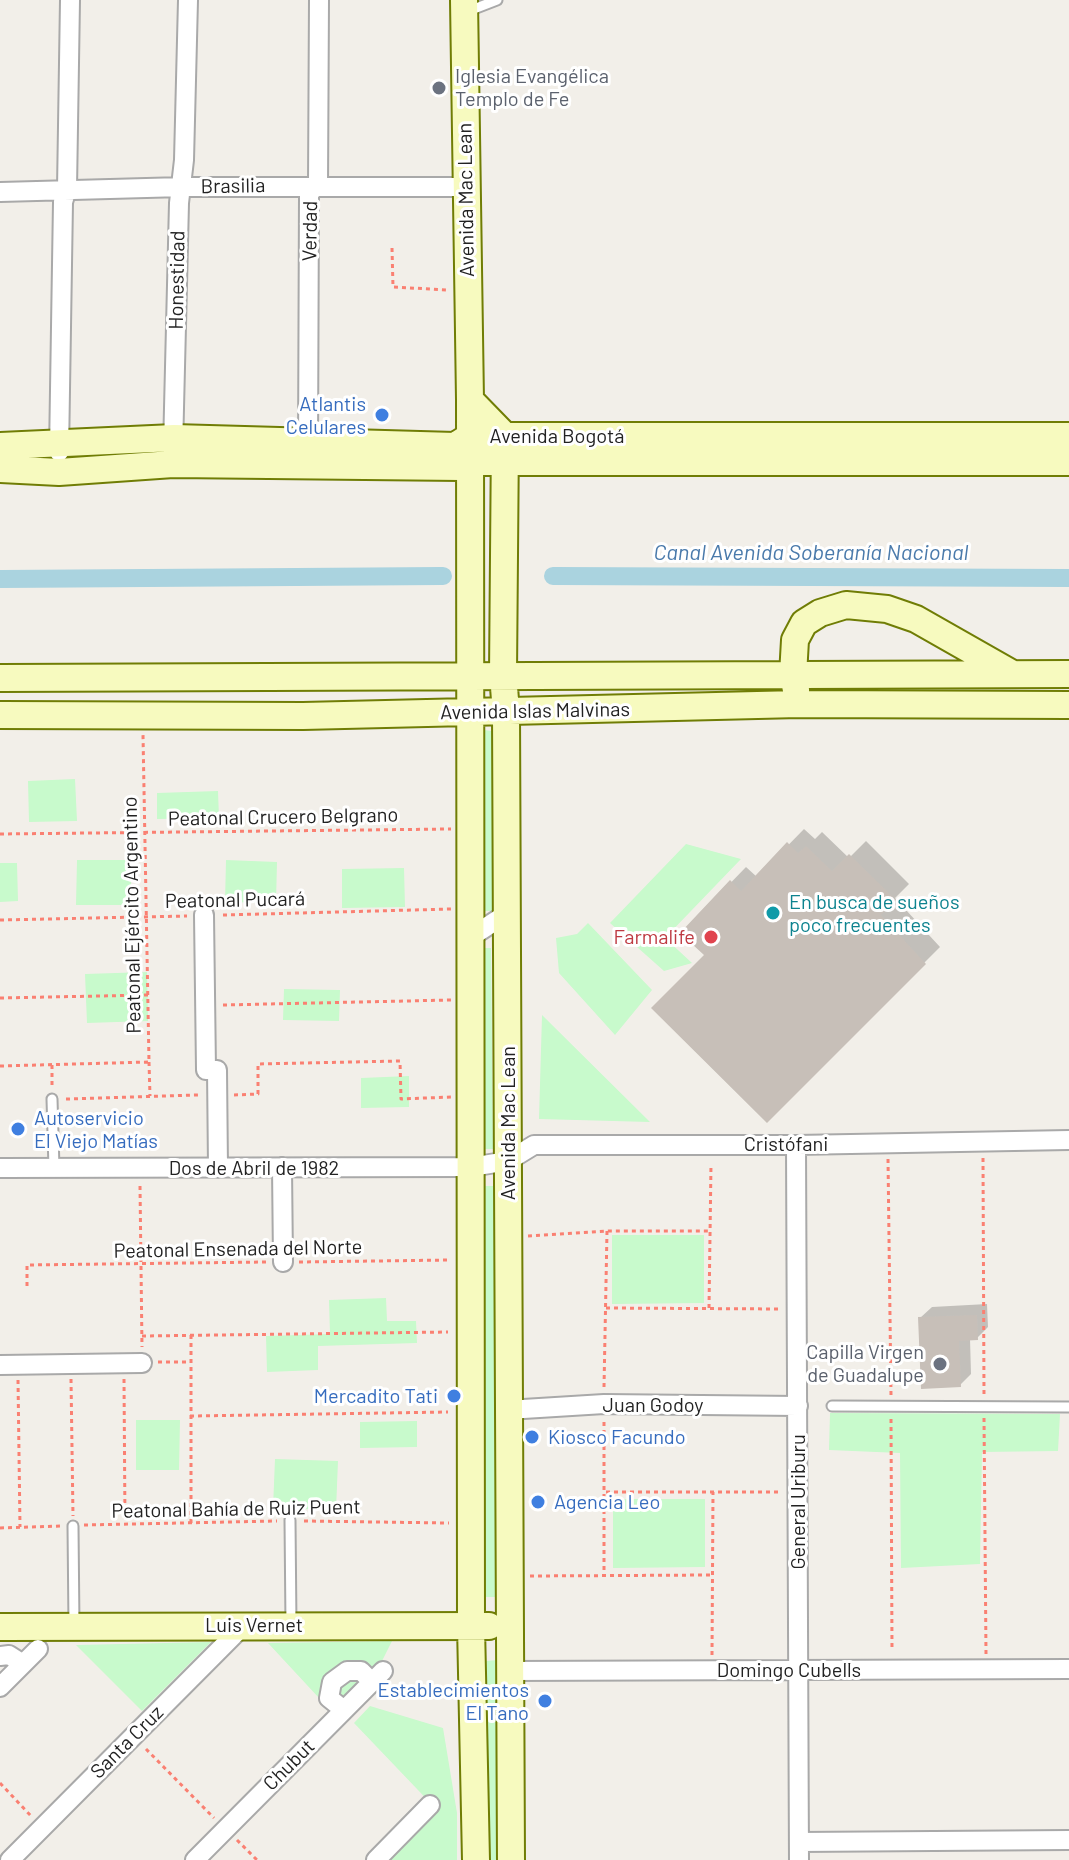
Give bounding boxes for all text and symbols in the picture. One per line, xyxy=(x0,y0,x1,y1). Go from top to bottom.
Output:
place label: Iglesia Evangélica Templo de Fe xyxy=(455,64,609,111)
marker: Iglesia Evangélica Templo de Fe xyxy=(430,79,448,97)
street label: Avenida Mac Lean xyxy=(453,123,479,277)
street label: Brasilia xyxy=(200,173,266,199)
street label: Verdad xyxy=(297,200,323,262)
street label: Honestidad xyxy=(164,230,190,330)
place label: Atlantis Celulares xyxy=(286,392,366,439)
marker: Atlantis Celulares xyxy=(373,406,391,424)
street label: Avenida Bogotá xyxy=(490,424,624,448)
water label: Canal Avenida Soberanía Nacional xyxy=(653,540,969,566)
street label: Avenida Islas Malvinas xyxy=(440,697,630,725)
street label: Peatonal Ejército Argentino xyxy=(118,796,146,1034)
street label: Peatonal Crucero Belgrano xyxy=(168,803,398,831)
street label: Peatonal Pucará xyxy=(165,887,305,913)
place label: En busca de sueños poco frecuentes xyxy=(789,890,960,937)
marker: En busca de sueños poco frecuentes xyxy=(764,904,782,922)
place label: Farmalife xyxy=(613,925,695,949)
marker: Farmalife xyxy=(702,928,720,946)
street label: Avenida Mac Lean xyxy=(496,1046,520,1200)
place label: Autoservicio El Viejo Matías xyxy=(34,1106,158,1153)
marker: Autoservicio El Viejo Matías xyxy=(9,1120,27,1138)
street label: Cristófani xyxy=(744,1132,828,1156)
street label: Dos de Abril de 1982 xyxy=(169,1156,339,1180)
street label: Peatonal Ensenada del Norte xyxy=(113,1235,363,1263)
place label: Capilla Virgen de Guadalupe xyxy=(806,1340,924,1387)
marker: Capilla Virgen de Guadalupe xyxy=(931,1355,949,1373)
place label: Mercadito Tati xyxy=(314,1384,438,1408)
marker: Mercadito Tati xyxy=(445,1387,463,1405)
street label: Juan Godoy xyxy=(602,1393,704,1417)
place label: Kiosco Facundo xyxy=(548,1425,686,1449)
marker: Kiosco Facundo xyxy=(523,1428,541,1446)
street label: General Uriburu xyxy=(786,1434,810,1570)
place label: Agencia Leo xyxy=(554,1490,660,1514)
marker: Agencia Leo xyxy=(529,1493,547,1511)
street label: Peatonal Bahía de Ruiz Puent xyxy=(111,1495,361,1523)
street label: Luis Vernet xyxy=(205,1613,303,1637)
street label: Domingo Cubells xyxy=(717,1658,861,1682)
place label: Establecimientos El Tano xyxy=(378,1678,529,1725)
marker: Establecimientos El Tano xyxy=(536,1692,554,1710)
street label: Santa Cruz xyxy=(86,1701,168,1783)
street label: Chubut xyxy=(258,1734,320,1796)

